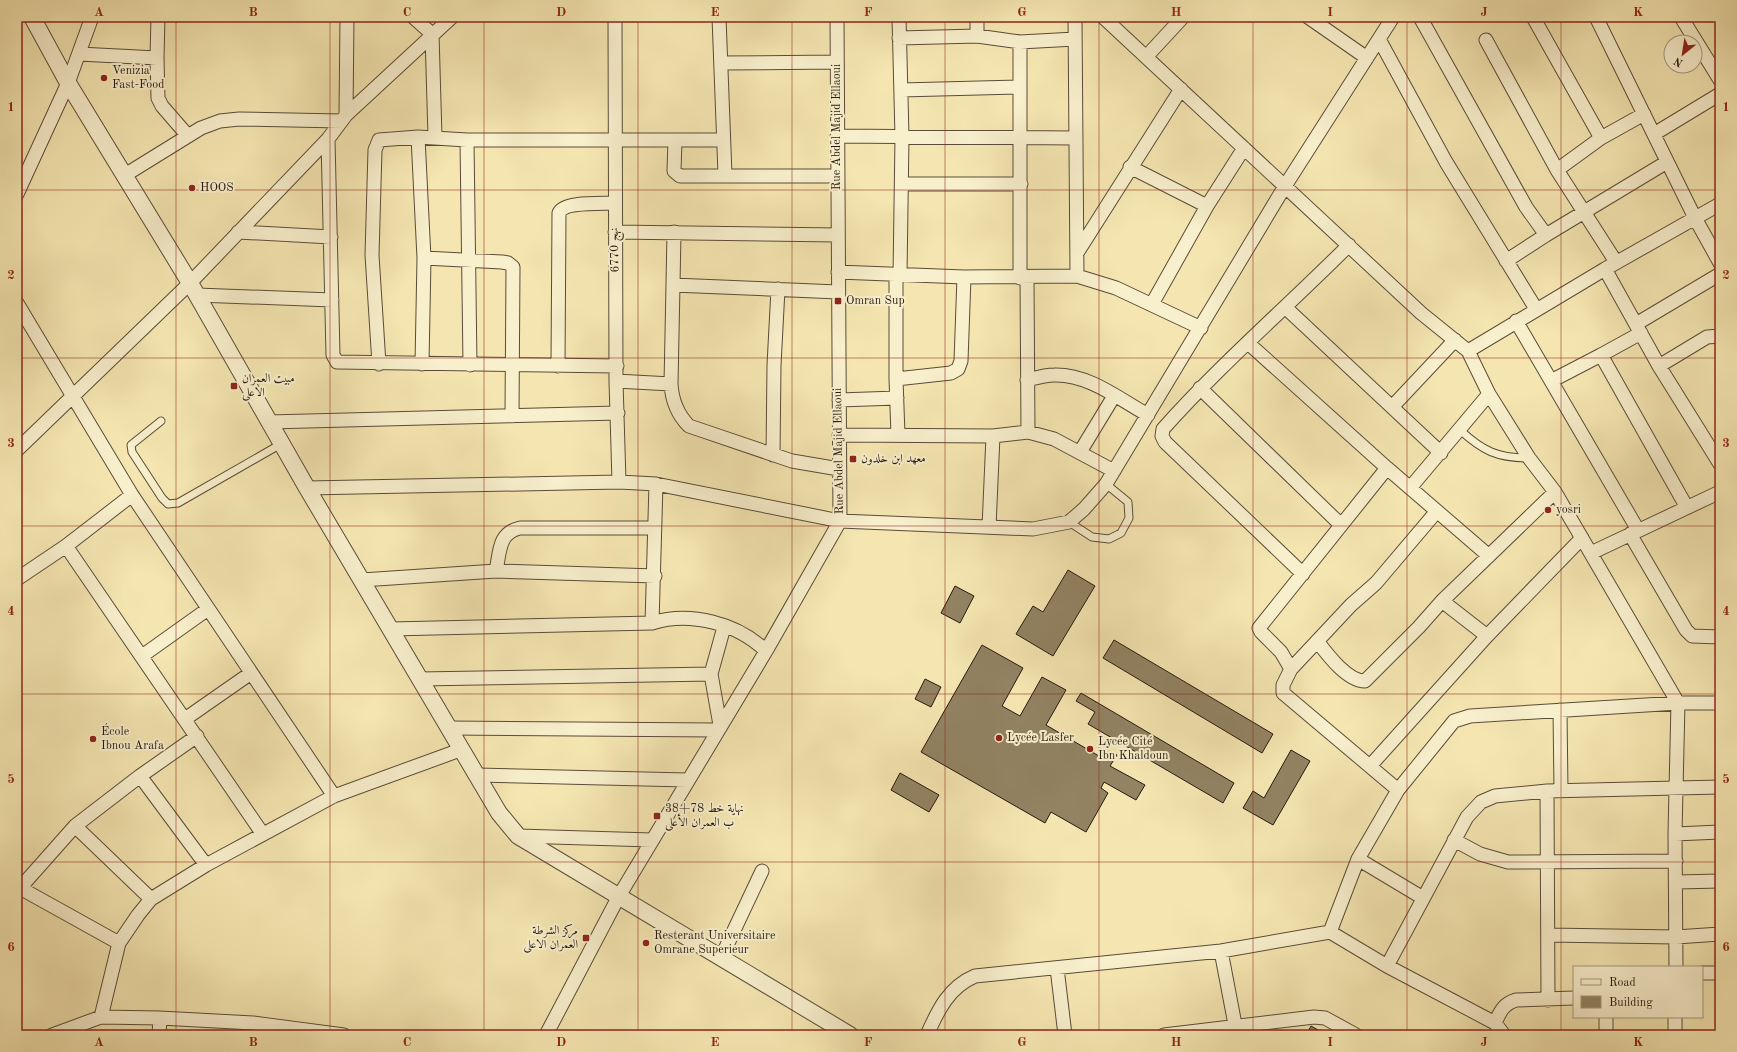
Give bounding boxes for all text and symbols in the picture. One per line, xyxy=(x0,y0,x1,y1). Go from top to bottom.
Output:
text: A xyxy=(94,6,104,19)
text: B xyxy=(248,6,258,19)
text: C xyxy=(403,6,411,19)
text: D xyxy=(556,6,566,19)
text: E xyxy=(711,6,720,19)
text: F xyxy=(864,6,873,19)
text: G xyxy=(1017,6,1027,19)
text: H xyxy=(1171,6,1182,19)
text: I xyxy=(1327,6,1333,19)
text: J xyxy=(1480,6,1488,19)
text: K xyxy=(1633,6,1643,19)
north arrow xyxy=(1663,34,1703,74)
text: N xyxy=(1672,54,1685,68)
street label: Rue Abdel Majid Ellaoui xyxy=(831,64,843,190)
place label: Venizia Fast-Food xyxy=(112,65,165,91)
marker: Venizia Fast-Food xyxy=(99,73,109,83)
text: 1 xyxy=(7,101,15,114)
text: 1 xyxy=(1722,101,1730,114)
place label: HOOS xyxy=(200,182,234,194)
marker: HOOS xyxy=(187,183,197,193)
street label: نهج 6770 xyxy=(609,227,625,273)
text: 2 xyxy=(7,269,15,282)
text: 2 xyxy=(1722,269,1730,282)
place label: Omran Sup xyxy=(846,295,905,307)
marker: Omran Sup xyxy=(833,296,843,306)
place label: مبيت العمران الاعلى xyxy=(242,373,295,401)
marker: مبيت العمران الاعلى xyxy=(229,381,239,391)
street label: Rue Abdel Majid Ellaoui xyxy=(832,388,846,514)
text: 3 xyxy=(7,437,15,450)
text: 3 xyxy=(1722,437,1730,450)
place label: معهد ابن خلدون xyxy=(861,453,926,466)
marker: معهد ابن خلدون xyxy=(848,454,858,464)
place label: yosri xyxy=(1556,504,1581,516)
marker: yosri xyxy=(1543,505,1553,515)
text: 4 xyxy=(7,605,15,618)
text: 4 xyxy=(1722,605,1730,618)
place label: École Ibnou Arafa xyxy=(101,723,164,752)
place label: Lycée Lasfer xyxy=(1007,732,1074,744)
marker: Lycée Lasfer xyxy=(994,733,1004,743)
marker: École Ibnou Arafa xyxy=(88,734,98,744)
place label: Lycée Cité Ibn Khaldoun xyxy=(1098,736,1169,762)
marker: Lycée Cité Ibn Khaldoun xyxy=(1085,744,1095,754)
text: 5 xyxy=(7,773,15,786)
text: 5 xyxy=(1722,773,1730,786)
place label: نهاية خط 78+38 ب العمران الأعلى xyxy=(665,802,744,831)
marker: نهاية خط 78+38 ب العمران الأعلى xyxy=(652,811,662,821)
place label: مركز الشرطة العمران الاعلى xyxy=(523,923,578,953)
place label: Resterant Universitaire Omrane Superieur xyxy=(654,930,776,956)
marker: مركز الشرطة العمران الاعلى xyxy=(581,933,591,943)
marker: Resterant Universitaire Omrane Superieur xyxy=(641,938,651,948)
text: 6 xyxy=(7,941,15,954)
text: 6 xyxy=(1722,941,1730,954)
legend xyxy=(1573,966,1703,1018)
text: Road xyxy=(1609,977,1636,989)
text: Building xyxy=(1609,997,1653,1009)
text: A xyxy=(94,1036,104,1049)
text: B xyxy=(248,1036,258,1049)
text: C xyxy=(403,1036,411,1049)
text: D xyxy=(556,1036,566,1049)
text: E xyxy=(711,1036,720,1049)
text: F xyxy=(864,1036,873,1049)
text: G xyxy=(1017,1036,1027,1049)
text: H xyxy=(1171,1036,1182,1049)
text: I xyxy=(1327,1036,1333,1049)
text: J xyxy=(1480,1036,1488,1049)
text: K xyxy=(1633,1036,1643,1049)

